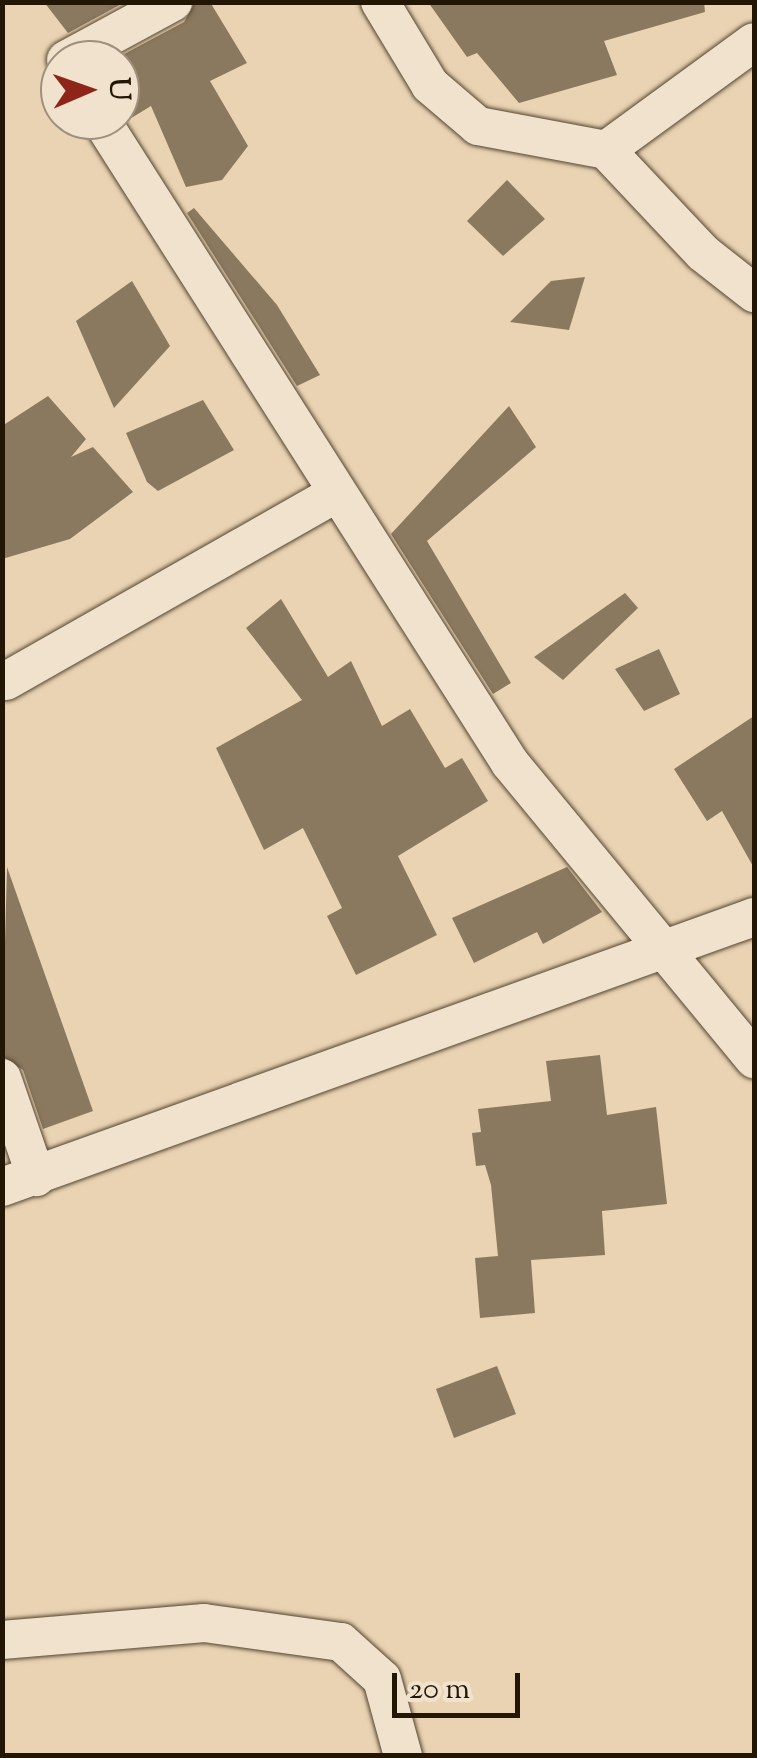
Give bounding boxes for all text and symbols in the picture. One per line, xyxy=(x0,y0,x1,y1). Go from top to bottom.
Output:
north arrow xyxy=(40,40,140,140)
text: U xyxy=(98,77,138,101)
scale bar xyxy=(397,1653,524,1715)
text: 20 m xyxy=(409,1669,470,1712)

